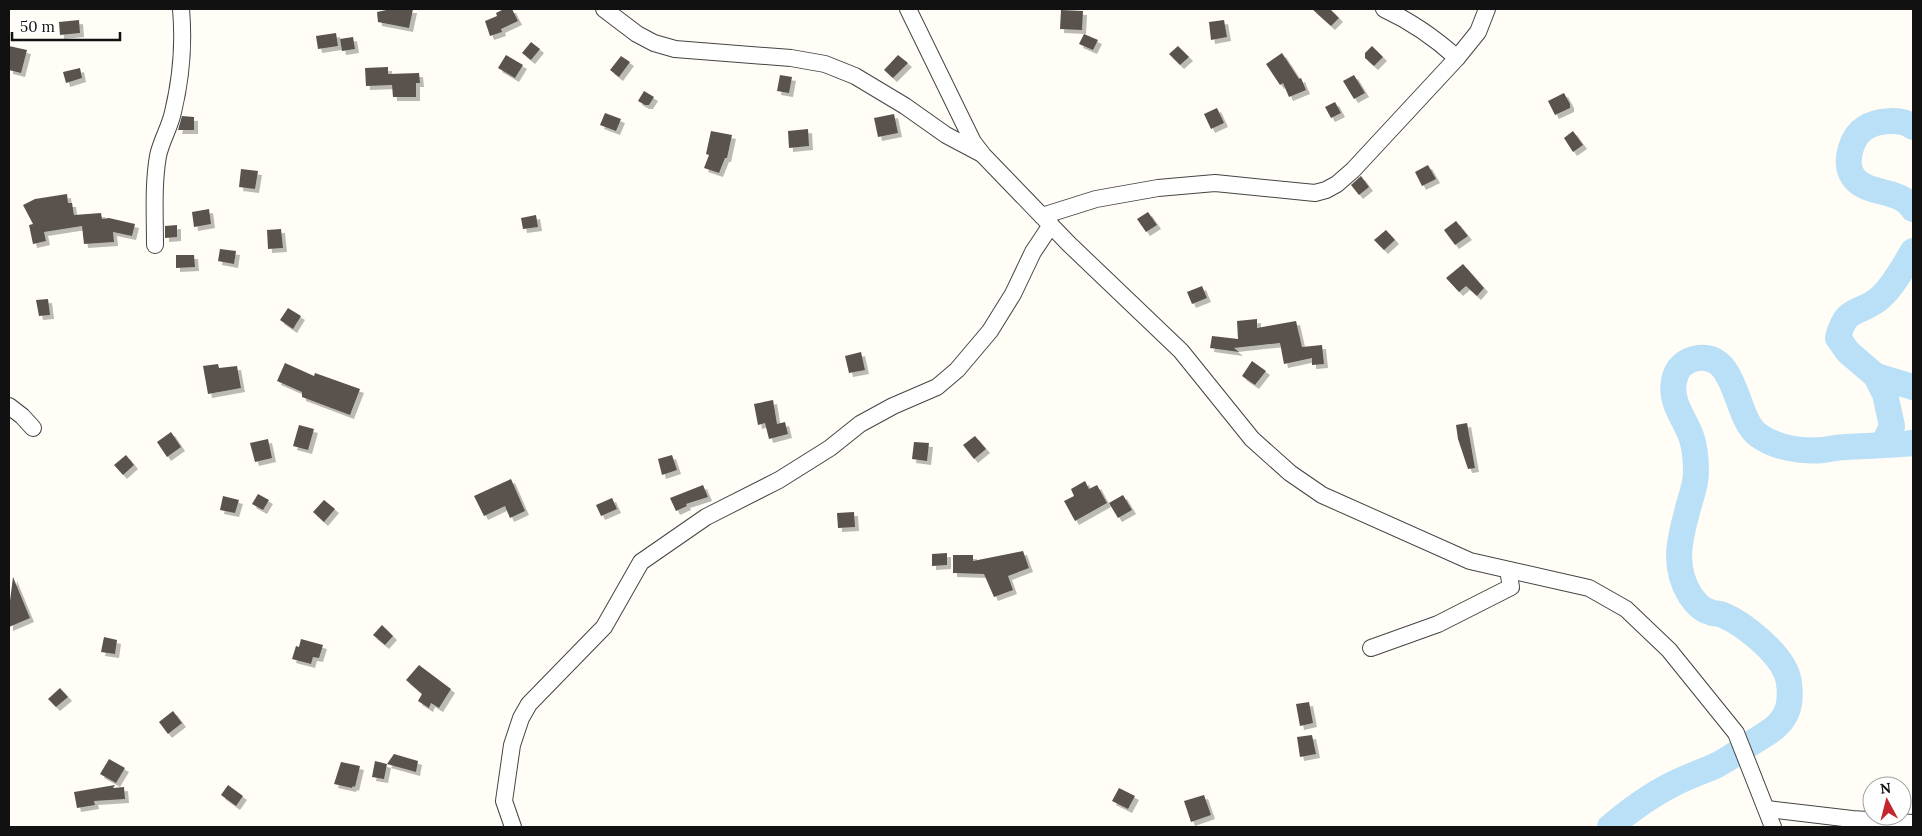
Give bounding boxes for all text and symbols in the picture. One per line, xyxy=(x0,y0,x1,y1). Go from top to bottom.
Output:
scale bar xyxy=(12,10,120,42)
text: 50 m xyxy=(20,17,55,36)
north arrow xyxy=(1862,776,1912,826)
text: N xyxy=(1879,778,1892,798)

